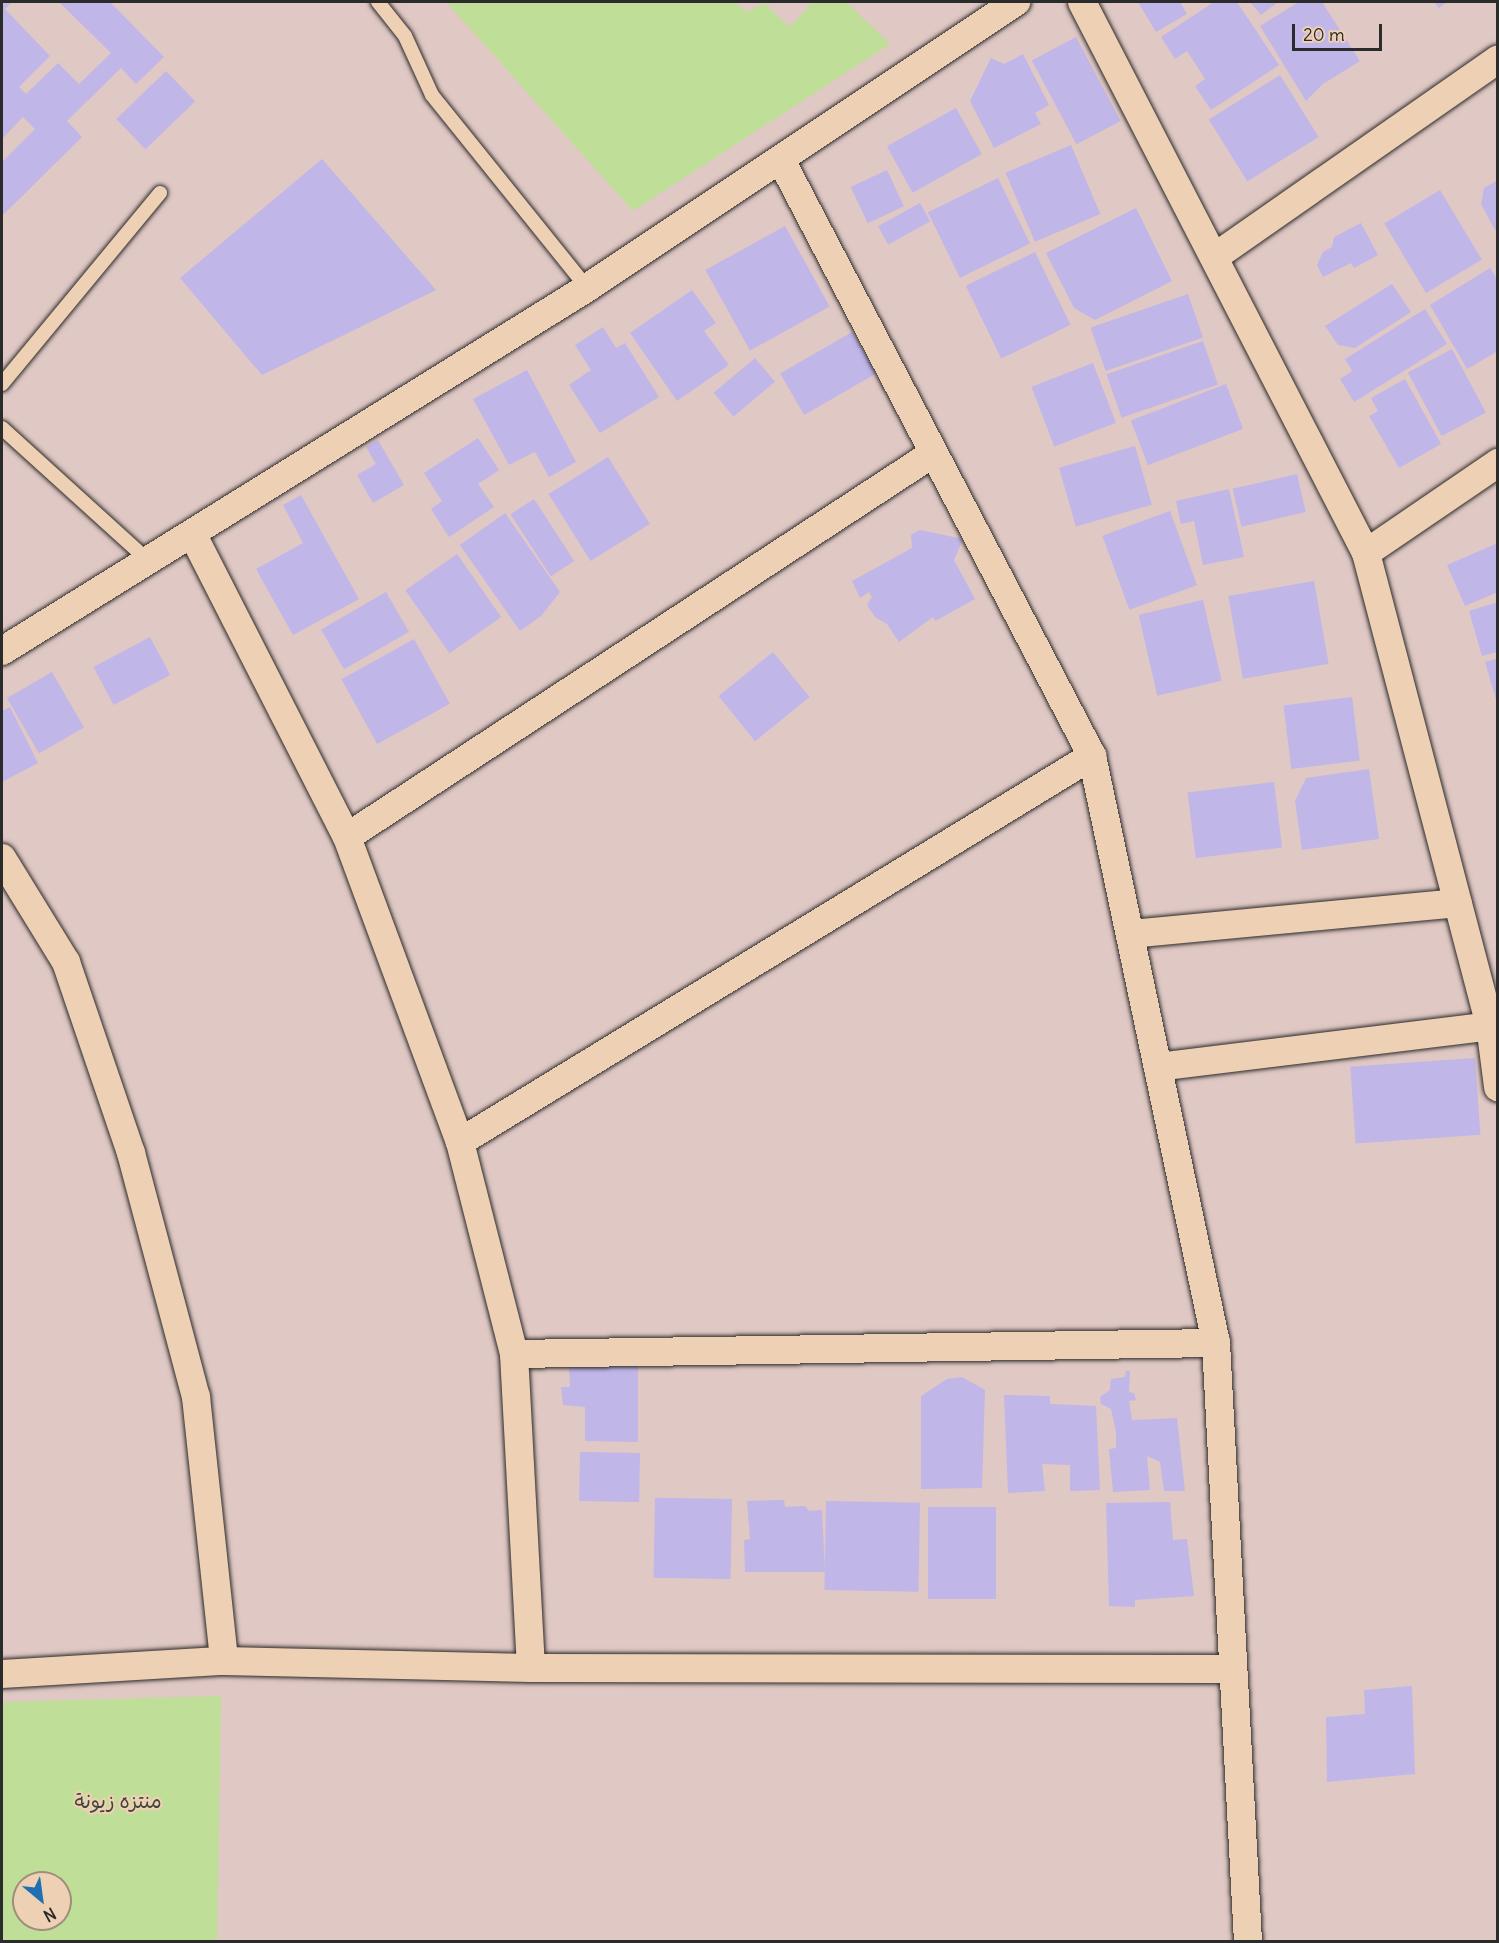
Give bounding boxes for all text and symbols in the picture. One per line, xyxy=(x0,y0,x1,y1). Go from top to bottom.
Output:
scale bar xyxy=(1295,12,1385,50)
text: 20 m xyxy=(1303,23,1345,46)
park label: منتزه زيونة xyxy=(74,1788,162,1812)
north arrow xyxy=(12,1871,72,1931)
text: N xyxy=(40,1904,59,1926)

